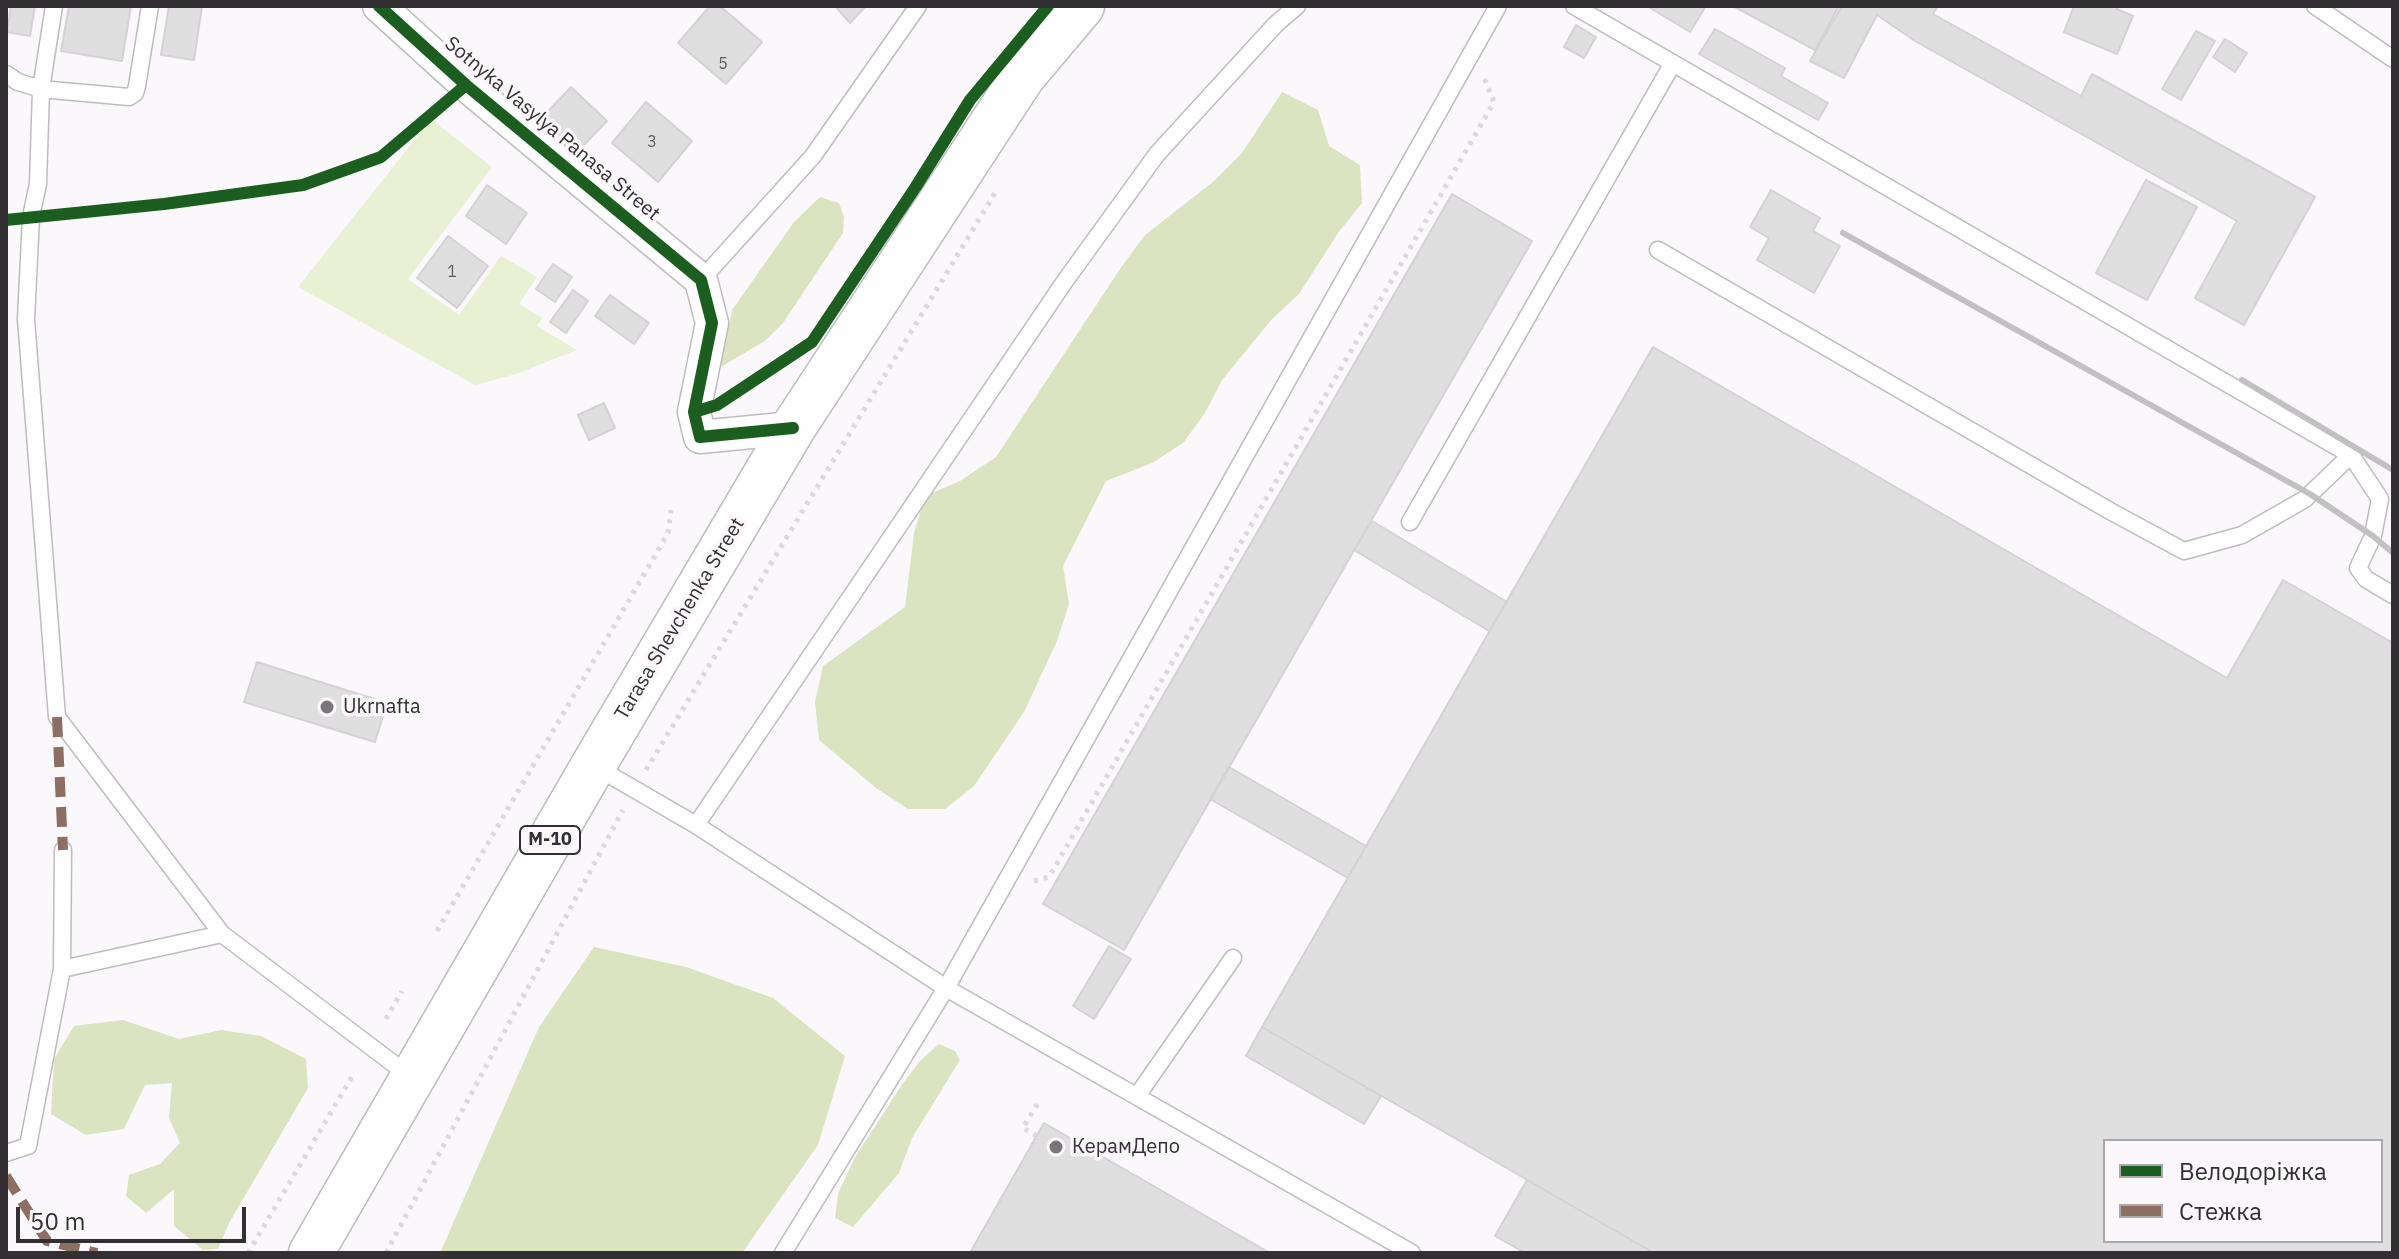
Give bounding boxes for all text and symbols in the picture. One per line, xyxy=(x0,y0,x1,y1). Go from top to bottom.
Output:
street label: Sotnyka Vasylya Panasa Street xyxy=(440,32,664,226)
house number: 5 xyxy=(718,54,728,74)
house number: 3 xyxy=(647,132,657,152)
house number: 1 xyxy=(447,262,457,282)
street label: Tarasa Shevchenka Street xyxy=(610,513,750,725)
place label: Ukrnafta xyxy=(343,695,421,719)
marker: Ukrnafta xyxy=(318,698,336,716)
road number: М-10 xyxy=(520,826,580,854)
place label: КерамДепо xyxy=(1072,1135,1180,1159)
marker: КерамДепо xyxy=(1047,1138,1065,1156)
legend xyxy=(2103,1139,2383,1243)
text: Велодоріжка xyxy=(2179,1155,2327,1187)
scale bar xyxy=(20,1191,250,1241)
text: Стежка xyxy=(2179,1195,2262,1227)
text: 50 m xyxy=(30,1205,85,1237)

